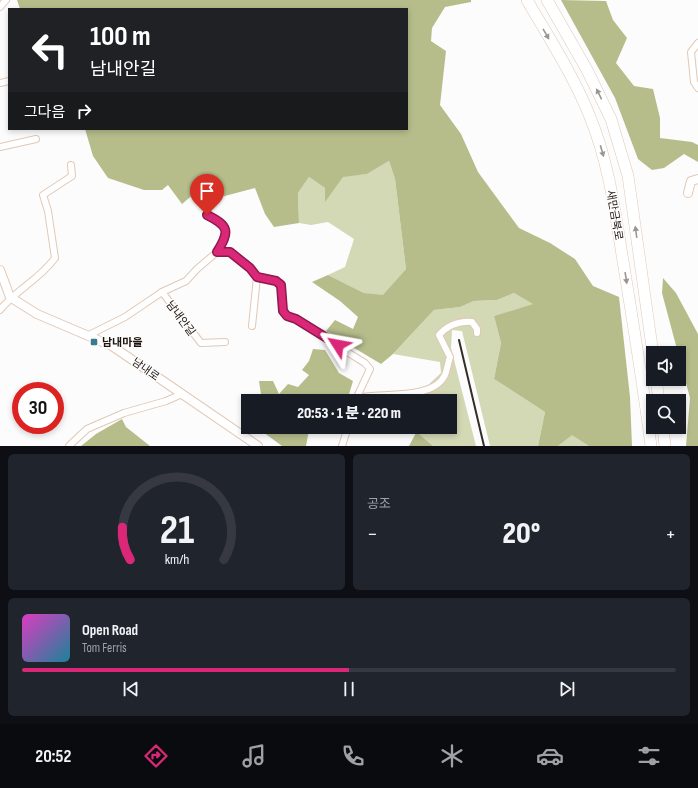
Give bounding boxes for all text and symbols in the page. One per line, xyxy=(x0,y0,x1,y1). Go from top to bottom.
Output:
text: 100 m xyxy=(90,20,151,53)
icon: left xyxy=(24,24,76,76)
one-way arrow xyxy=(543,28,550,40)
text: 남내안길 xyxy=(90,59,156,80)
one-way arrow xyxy=(596,89,602,100)
icon: right xyxy=(73,100,95,122)
text: 그다음 xyxy=(24,103,65,122)
one-way arrow xyxy=(599,145,605,157)
pin xyxy=(190,174,224,215)
icon: arrive xyxy=(196,180,218,202)
street label: 새만금북로 xyxy=(604,189,625,241)
one-way arrow xyxy=(633,226,639,238)
one-way arrow xyxy=(623,272,629,285)
street label: 남내안길 xyxy=(163,298,198,338)
position arrow xyxy=(317,324,359,366)
place label: 남내마을 xyxy=(102,336,142,349)
marker: 남내마을 xyxy=(89,337,99,347)
map controls xyxy=(646,346,686,434)
button: sound xyxy=(646,346,686,386)
street label: 남내로 xyxy=(130,355,162,383)
speed limit sign: 30 xyxy=(12,382,64,434)
button: search xyxy=(646,394,686,434)
text: 20:53 · 1 분 · 220 m xyxy=(297,404,401,423)
text: 공조 xyxy=(367,496,391,512)
text: 21 xyxy=(159,506,194,555)
text: 20° xyxy=(503,516,540,552)
text: − xyxy=(367,521,378,548)
text: + xyxy=(665,521,676,548)
text: km/h xyxy=(164,551,189,568)
text: Open Road xyxy=(82,621,138,640)
text: Tom Ferris xyxy=(82,640,127,656)
icon: previous xyxy=(120,678,142,700)
icon: pause xyxy=(338,678,360,700)
icon: next xyxy=(556,678,578,700)
icon: directions xyxy=(142,742,170,770)
icon: music xyxy=(240,742,268,770)
icon: phone xyxy=(339,742,367,770)
icon: climate xyxy=(438,742,466,770)
icon: car xyxy=(536,742,564,770)
icon: filters xyxy=(635,742,663,770)
text: 20:52 xyxy=(35,746,71,767)

